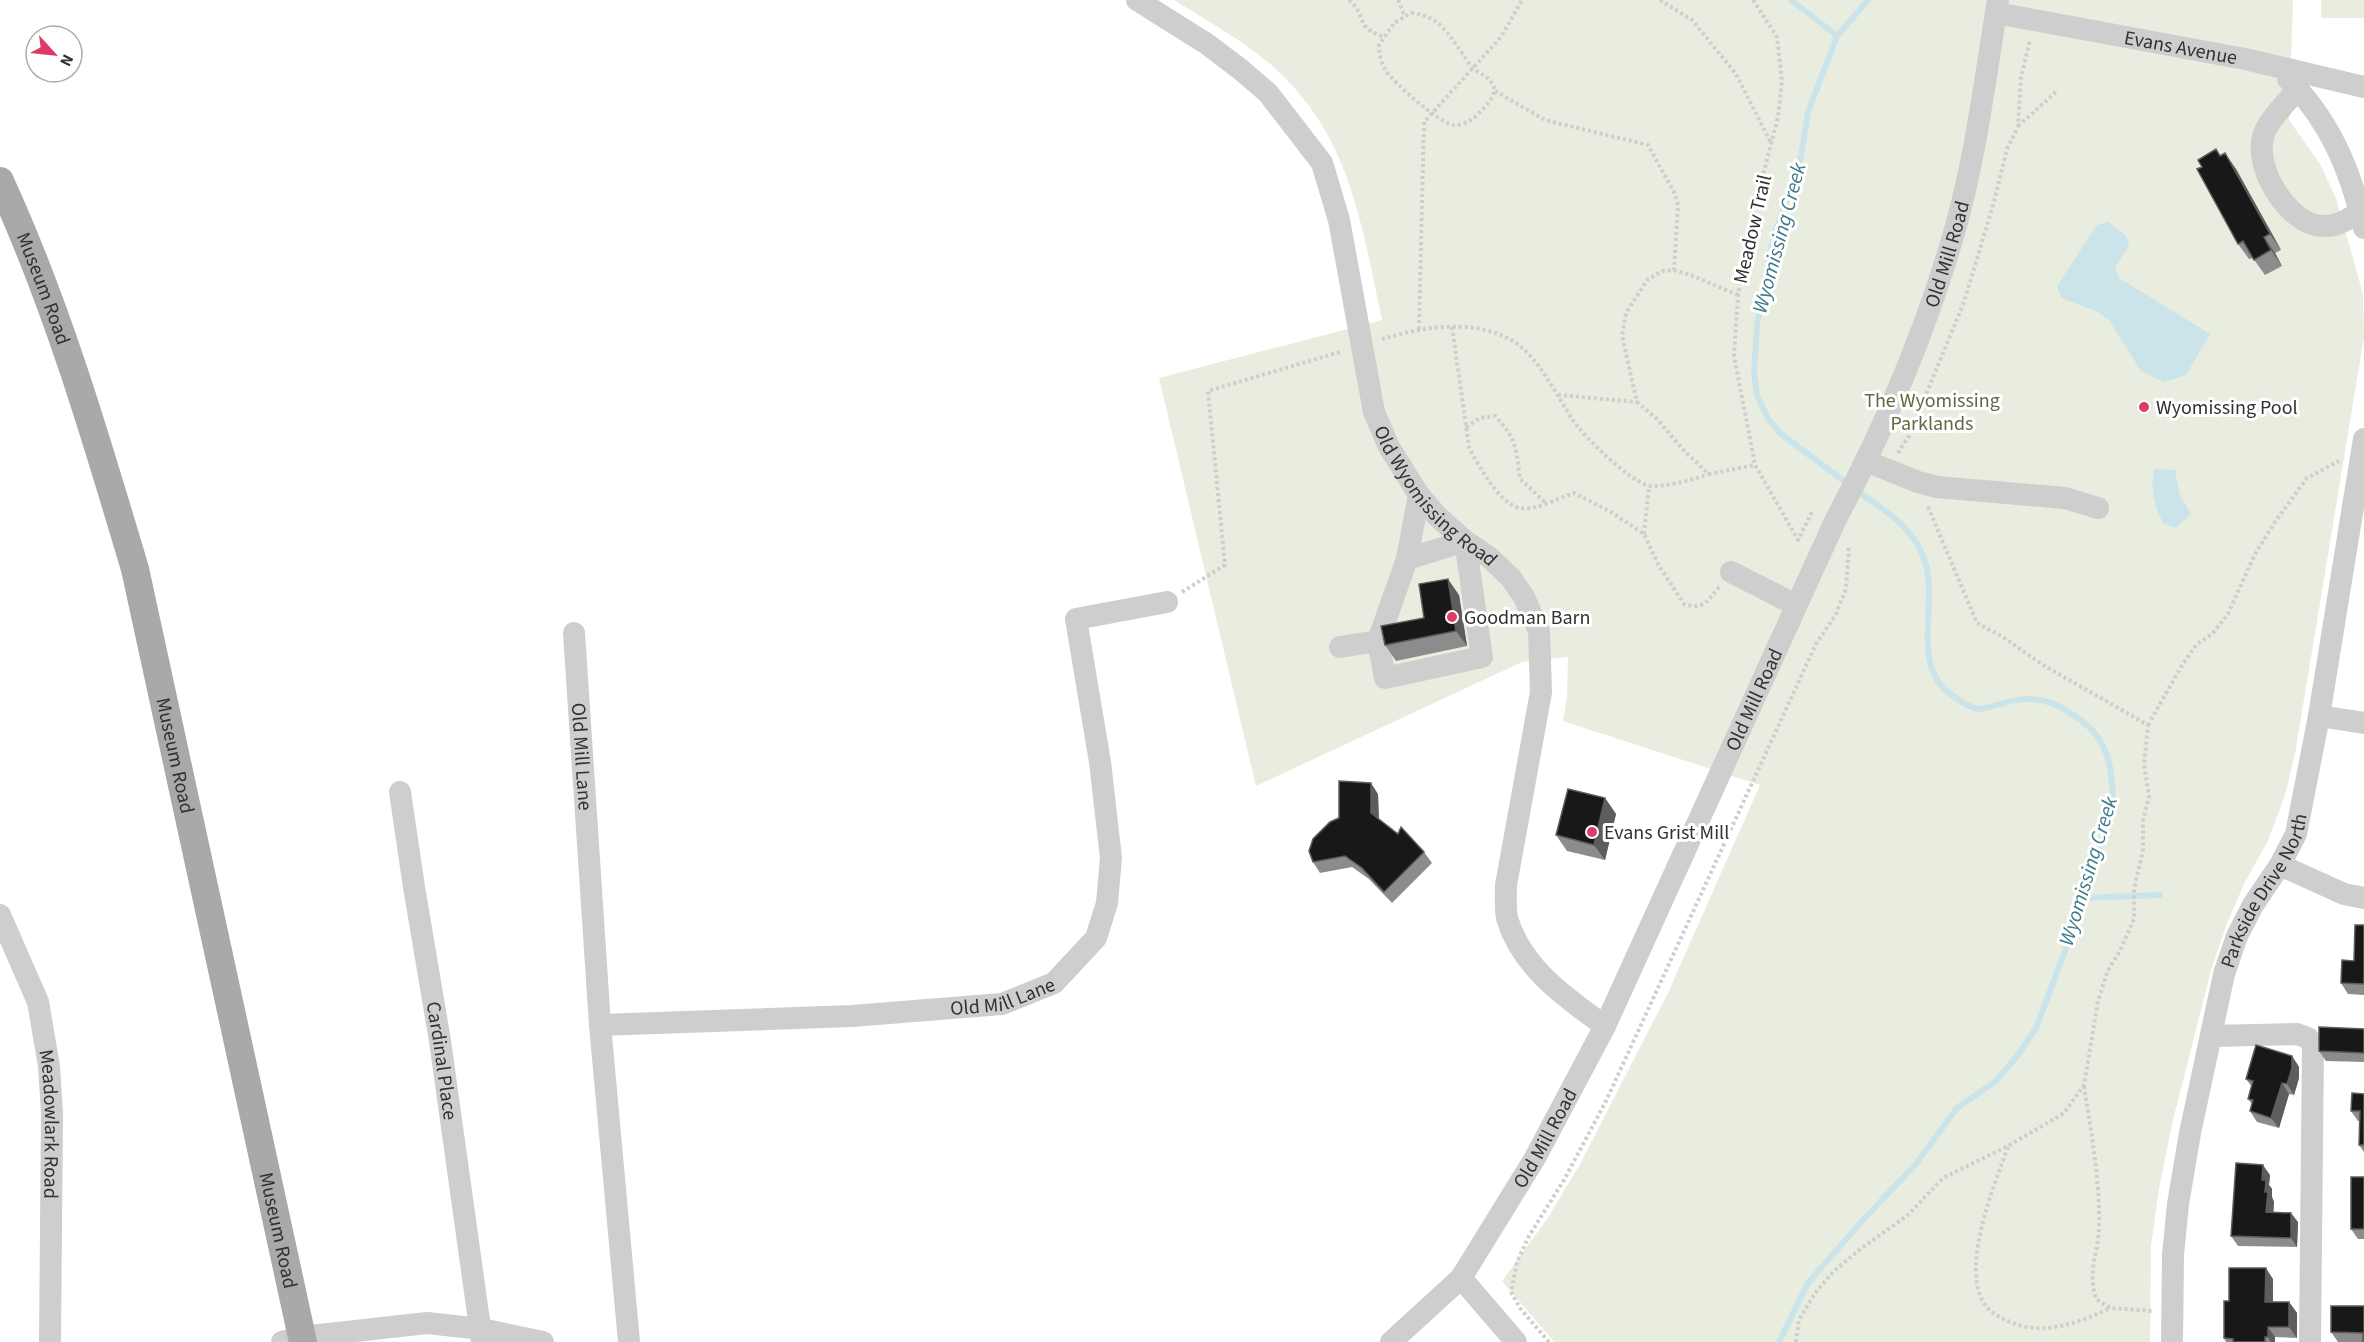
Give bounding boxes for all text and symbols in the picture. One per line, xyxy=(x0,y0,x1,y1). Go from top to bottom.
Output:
north arrow xyxy=(24,24,84,84)
street label: Evans Avenue xyxy=(2122,24,2240,72)
text: N xyxy=(54,51,79,70)
water label: Wyomissing Creek xyxy=(1744,158,1814,317)
street label: Meadow Trail xyxy=(1727,172,1779,286)
street label: Old Mill Road xyxy=(1918,198,1977,312)
street label: Museum Road xyxy=(9,228,77,349)
park label: The Wyomissing Parklands xyxy=(1864,387,2000,438)
place label: Wyomissing Pool xyxy=(2156,394,2298,422)
marker: Wyomissing Pool xyxy=(2137,400,2151,414)
street label: Old Wyomissing Road xyxy=(1366,421,1503,573)
place label: Goodman Barn xyxy=(1464,604,1590,632)
marker: Goodman Barn xyxy=(1445,610,1459,624)
street label: Old Mill Road xyxy=(1719,644,1790,756)
street label: Museum Road xyxy=(148,695,201,816)
street label: Old Mill Lane xyxy=(564,702,599,812)
water label: Wyomissing Creek xyxy=(2051,792,2125,949)
street label: Parkside Drive North xyxy=(2214,811,2315,972)
place label: Evans Grist Mill xyxy=(1604,819,1729,847)
marker: Evans Grist Mill xyxy=(1585,825,1599,839)
street label: Old Mill Lane xyxy=(949,971,1060,1023)
street label: Cardinal Place xyxy=(419,999,464,1122)
street label: Meadowlark Road xyxy=(31,1047,65,1199)
street label: Old Mill Road xyxy=(1507,1084,1584,1194)
street label: Museum Road xyxy=(252,1170,304,1291)

